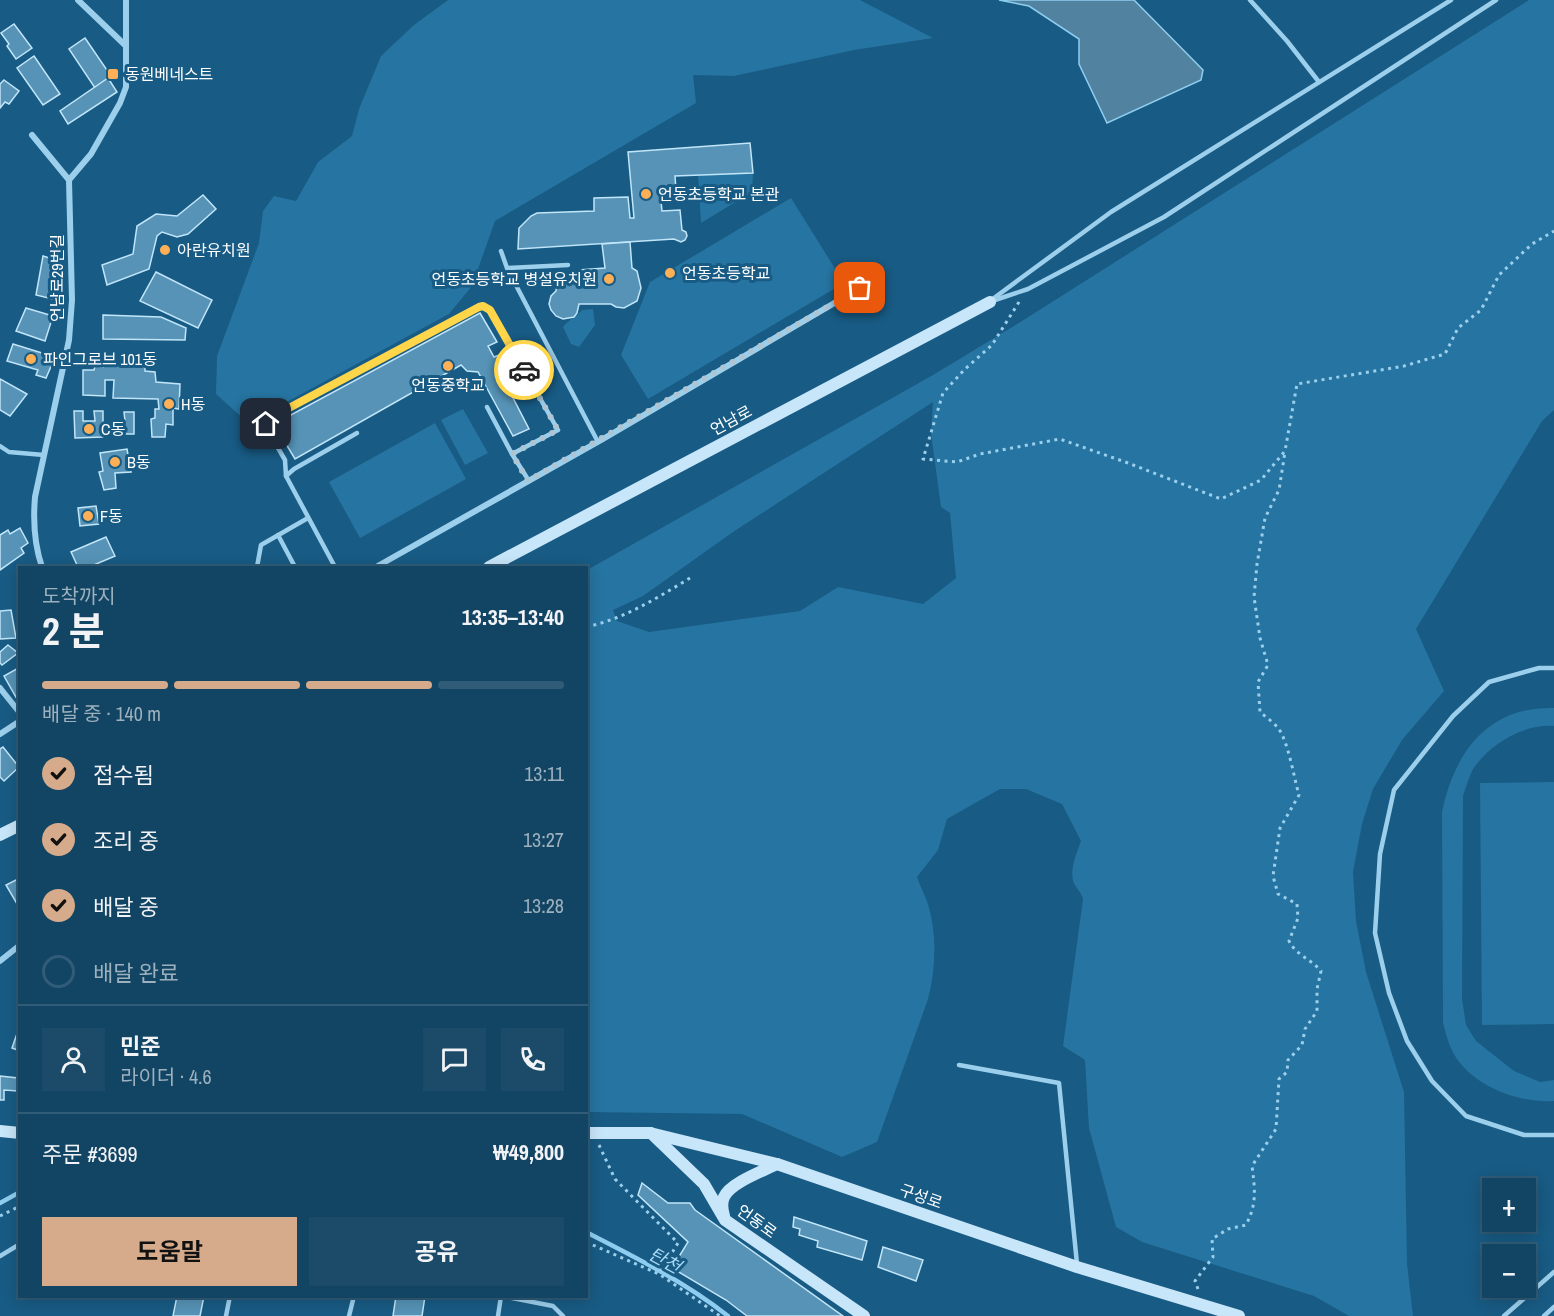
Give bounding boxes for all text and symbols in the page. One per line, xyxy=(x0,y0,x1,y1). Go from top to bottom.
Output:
place label: 동원베네스트 xyxy=(125,63,213,85)
marker: 동원베네스트 xyxy=(106,67,120,81)
place label: 언동초등학교 본관 xyxy=(658,183,780,205)
marker: 언동초등학교 본관 xyxy=(639,187,653,201)
street label: 언남로29번길 xyxy=(46,234,68,322)
place label: 아란유치원 xyxy=(177,239,251,261)
marker: 아란유치원 xyxy=(158,243,172,257)
place label: 언동초등학교 xyxy=(682,262,770,284)
pin xyxy=(834,262,885,313)
marker: 언동초등학교 xyxy=(663,266,677,280)
place label: 언동초등학교 병설유치원 xyxy=(431,268,597,290)
icon: bag xyxy=(843,271,876,304)
marker: 언동초등학교 병설유치원 xyxy=(602,272,616,286)
courier xyxy=(494,340,554,400)
place label: 파인그로브 101동 xyxy=(43,348,157,370)
marker: 파인그로브 101동 xyxy=(24,352,38,366)
icon: car xyxy=(508,354,541,387)
marker: 언동중학교 xyxy=(441,359,455,373)
place label: 언동중학교 xyxy=(411,374,485,396)
place label: H동 xyxy=(181,393,205,415)
marker: H동 xyxy=(162,397,176,411)
pin xyxy=(240,398,291,449)
street label: 언남로 xyxy=(706,400,756,440)
icon: home xyxy=(249,407,282,440)
place label: C동 xyxy=(101,418,125,440)
marker: C동 xyxy=(82,422,96,436)
place label: B동 xyxy=(127,451,151,473)
marker: B동 xyxy=(108,455,122,469)
place label: F동 xyxy=(100,505,123,527)
marker: F동 xyxy=(81,509,95,523)
text: 도착까지 xyxy=(42,582,116,609)
text: 13:35–13:40 xyxy=(462,602,564,632)
text: 2 분 xyxy=(42,605,105,657)
text: 배달 중 · 140 m xyxy=(42,700,161,727)
icon: check xyxy=(42,757,75,790)
text: 접수됨 xyxy=(93,760,154,790)
text: 13:11 xyxy=(524,760,564,787)
icon: check xyxy=(42,823,75,856)
text: 조리 중 xyxy=(93,826,159,856)
text: 13:27 xyxy=(523,826,564,853)
icon: check xyxy=(42,889,75,922)
text: 배달 중 xyxy=(93,892,159,922)
text: 13:28 xyxy=(523,892,564,919)
text: 배달 완료 xyxy=(93,958,179,988)
button: person xyxy=(42,1028,105,1091)
button: chat xyxy=(423,1028,486,1091)
button: phone xyxy=(501,1028,564,1091)
text: 민준 xyxy=(120,1031,160,1061)
text: 라이더 · 4.6 xyxy=(120,1063,212,1090)
text: ₩49,800 xyxy=(493,1137,564,1167)
text: 주문 #3699 xyxy=(42,1139,138,1169)
street label: 구성로 xyxy=(897,1178,946,1214)
map controls xyxy=(1482,1178,1536,1298)
button: + xyxy=(1482,1178,1536,1232)
street label: 언동로 xyxy=(733,1199,782,1243)
button: 도움말 xyxy=(42,1217,297,1286)
button: 공유 xyxy=(309,1217,564,1286)
water label: 탄천 xyxy=(644,1241,688,1280)
button: − xyxy=(1482,1244,1536,1298)

